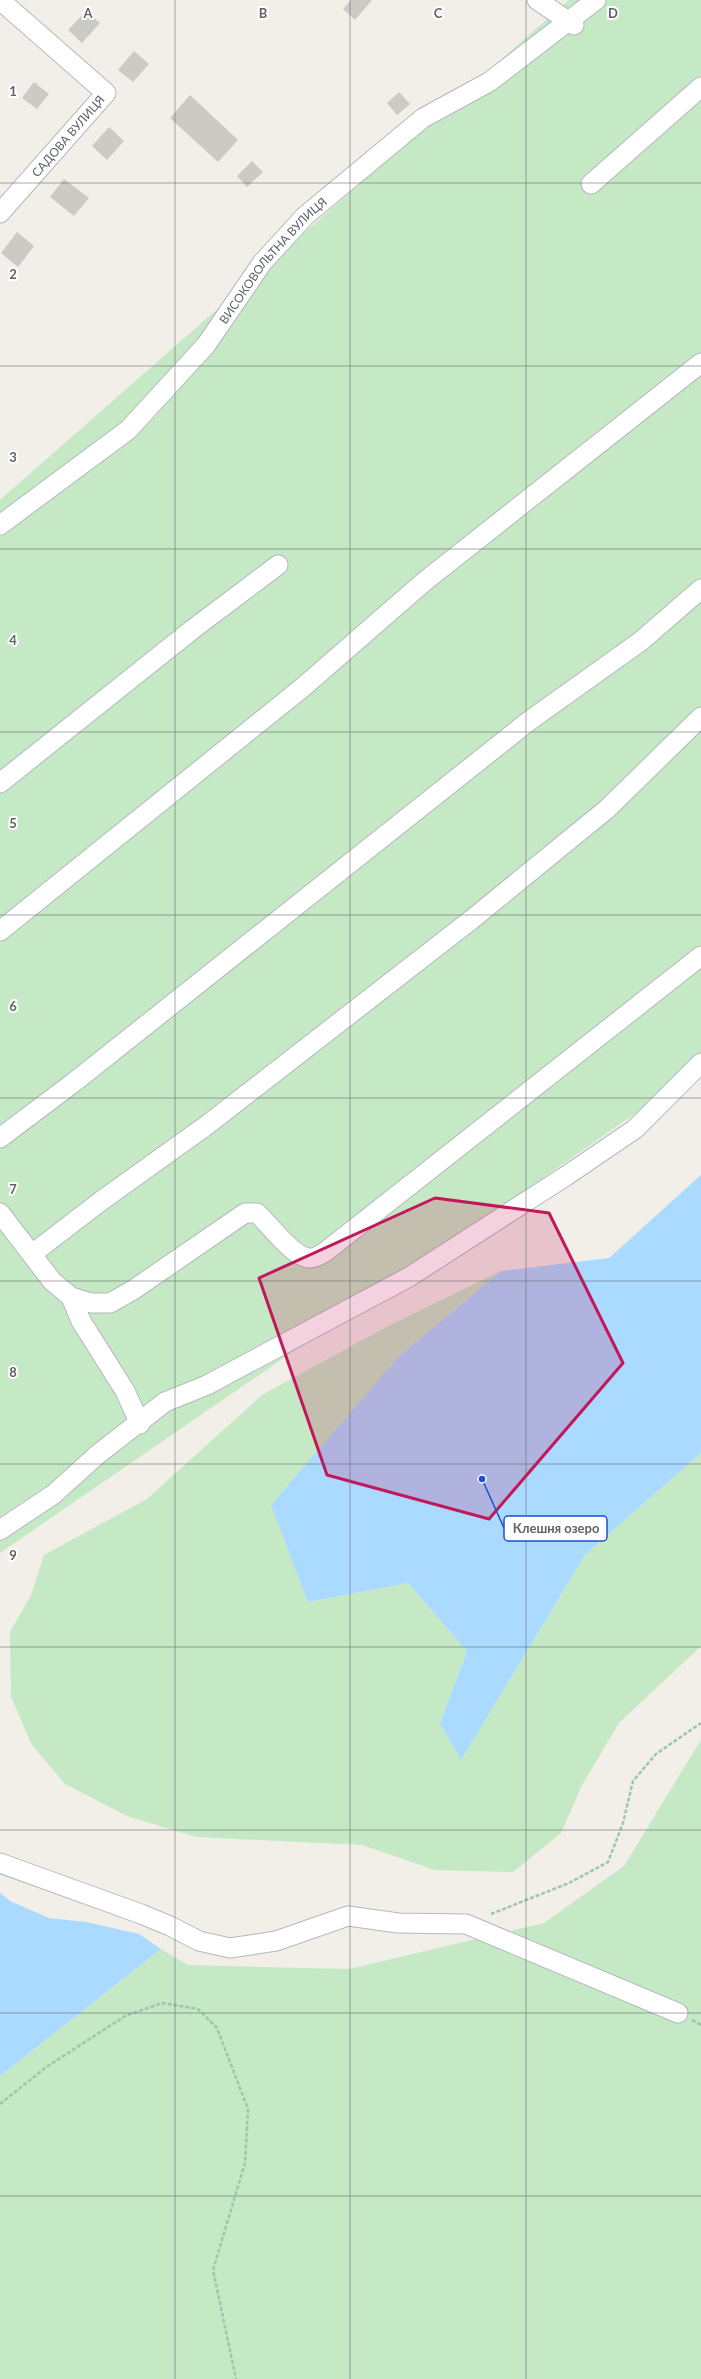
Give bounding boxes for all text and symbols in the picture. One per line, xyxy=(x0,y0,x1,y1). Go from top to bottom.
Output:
text: A xyxy=(82,5,93,21)
text: B xyxy=(259,5,268,21)
text: C xyxy=(434,5,443,21)
text: D xyxy=(608,5,618,21)
text: 1 xyxy=(9,83,17,99)
street label: САДОВА ВУЛИЦЯ xyxy=(28,92,108,180)
street label: ВИСОКОВОЛЬТНА ВУЛИЦЯ xyxy=(215,194,330,326)
text: 2 xyxy=(9,266,17,282)
text: 3 xyxy=(9,449,17,465)
text: 4 xyxy=(9,632,17,648)
text: 5 xyxy=(9,815,17,831)
text: 6 xyxy=(9,998,17,1014)
text: 7 xyxy=(9,1181,17,1197)
text: 8 xyxy=(9,1364,17,1380)
callout: Клешня озеро xyxy=(504,1516,607,1541)
text: Клешня озеро xyxy=(513,1520,600,1536)
text: 9 xyxy=(9,1547,17,1563)

